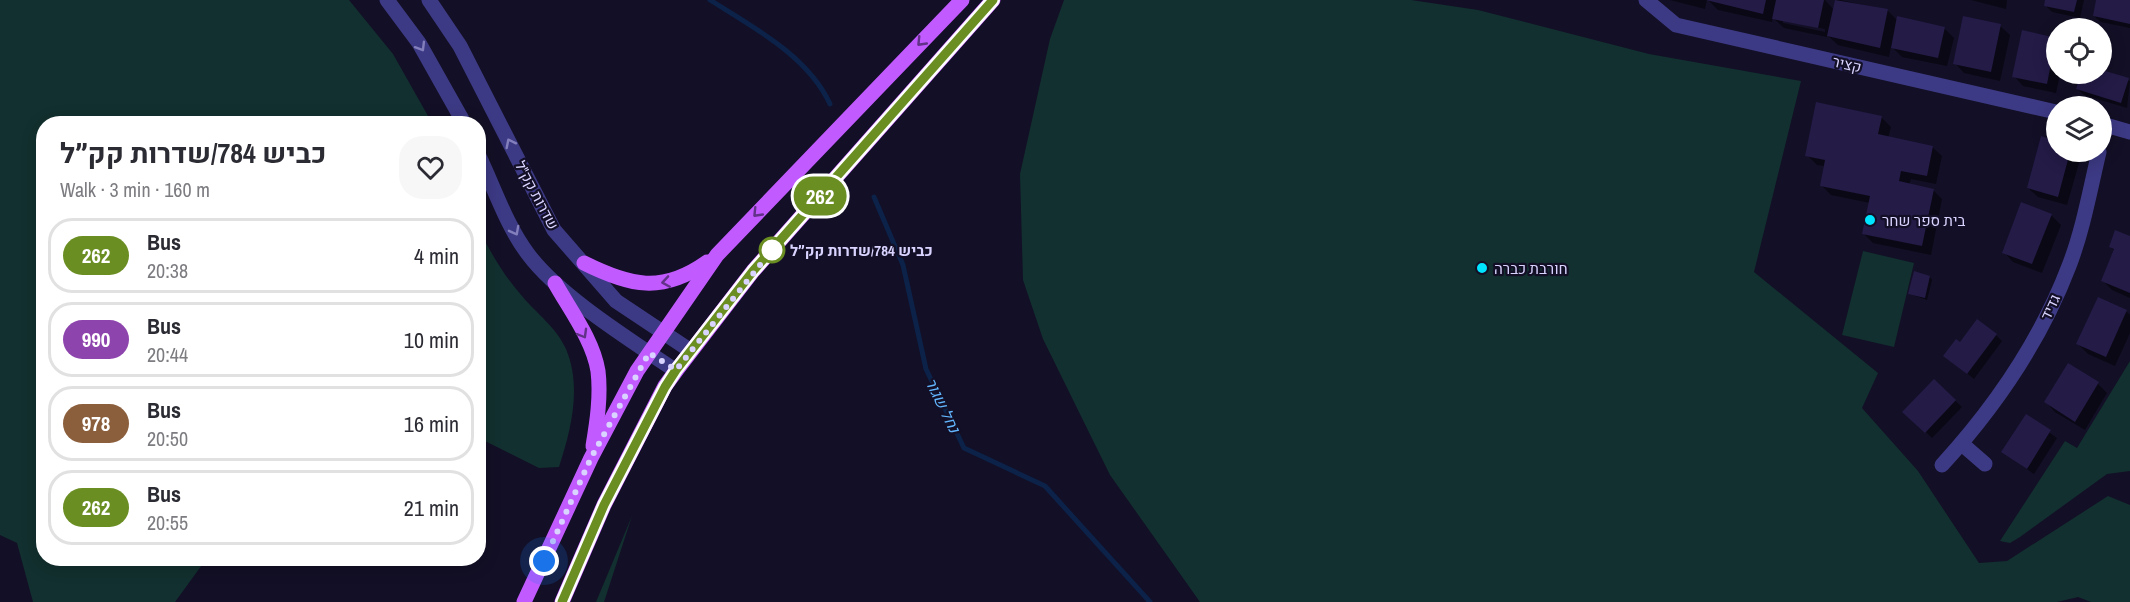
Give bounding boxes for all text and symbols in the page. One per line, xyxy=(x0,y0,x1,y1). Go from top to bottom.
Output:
map controls xyxy=(2046,18,2112,162)
button: locate xyxy=(2046,18,2112,84)
one-way arrow xyxy=(917,36,928,46)
one-way arrow xyxy=(414,41,426,51)
street label: קציר xyxy=(1830,50,1864,78)
button: layers xyxy=(2046,96,2112,162)
text: כביש 784/שדרות קק״ל xyxy=(60,134,326,172)
button: heart xyxy=(399,136,462,199)
one-way arrow xyxy=(506,138,517,149)
street label: שדרות קק"ל xyxy=(510,157,564,233)
text: Walk · 3 min · 160 m xyxy=(60,176,210,203)
line badge: 262 xyxy=(786,176,854,216)
text: 262 xyxy=(806,182,834,211)
one-way arrow xyxy=(753,207,764,217)
place label: בית ספר שחר xyxy=(1882,210,1965,231)
marker: בית ספר שחר xyxy=(1863,213,1877,227)
one-way arrow xyxy=(508,224,519,235)
text: Bus xyxy=(147,227,181,257)
marker: כביש 784/שדרות קק״ל xyxy=(759,237,785,263)
place label: כביש 784/שדרות קק״ל xyxy=(790,240,933,261)
text: 262 xyxy=(82,241,110,270)
text: 4 min xyxy=(414,241,459,271)
text: 20:38 xyxy=(147,257,188,284)
place label: חורבת כברה xyxy=(1494,258,1568,279)
marker: חורבת כברה xyxy=(1475,261,1489,275)
one-way arrow xyxy=(661,275,670,287)
street label: גדיד xyxy=(2035,291,2065,323)
text: Bus xyxy=(147,311,181,341)
text: 990 xyxy=(82,325,110,354)
text: 10 min xyxy=(404,325,459,355)
one-way arrow xyxy=(576,328,588,338)
text: 20:44 xyxy=(147,341,188,368)
water label: נחל שגור xyxy=(920,374,966,437)
text: Bus xyxy=(147,395,181,425)
text: 978 xyxy=(82,409,110,438)
text: 16 min xyxy=(404,409,459,439)
text: 20:50 xyxy=(147,425,188,452)
text: Bus xyxy=(147,479,181,509)
text: 262 xyxy=(82,493,110,522)
text: 21 min xyxy=(404,493,459,523)
text: 20:55 xyxy=(147,509,188,536)
your location xyxy=(529,546,559,576)

